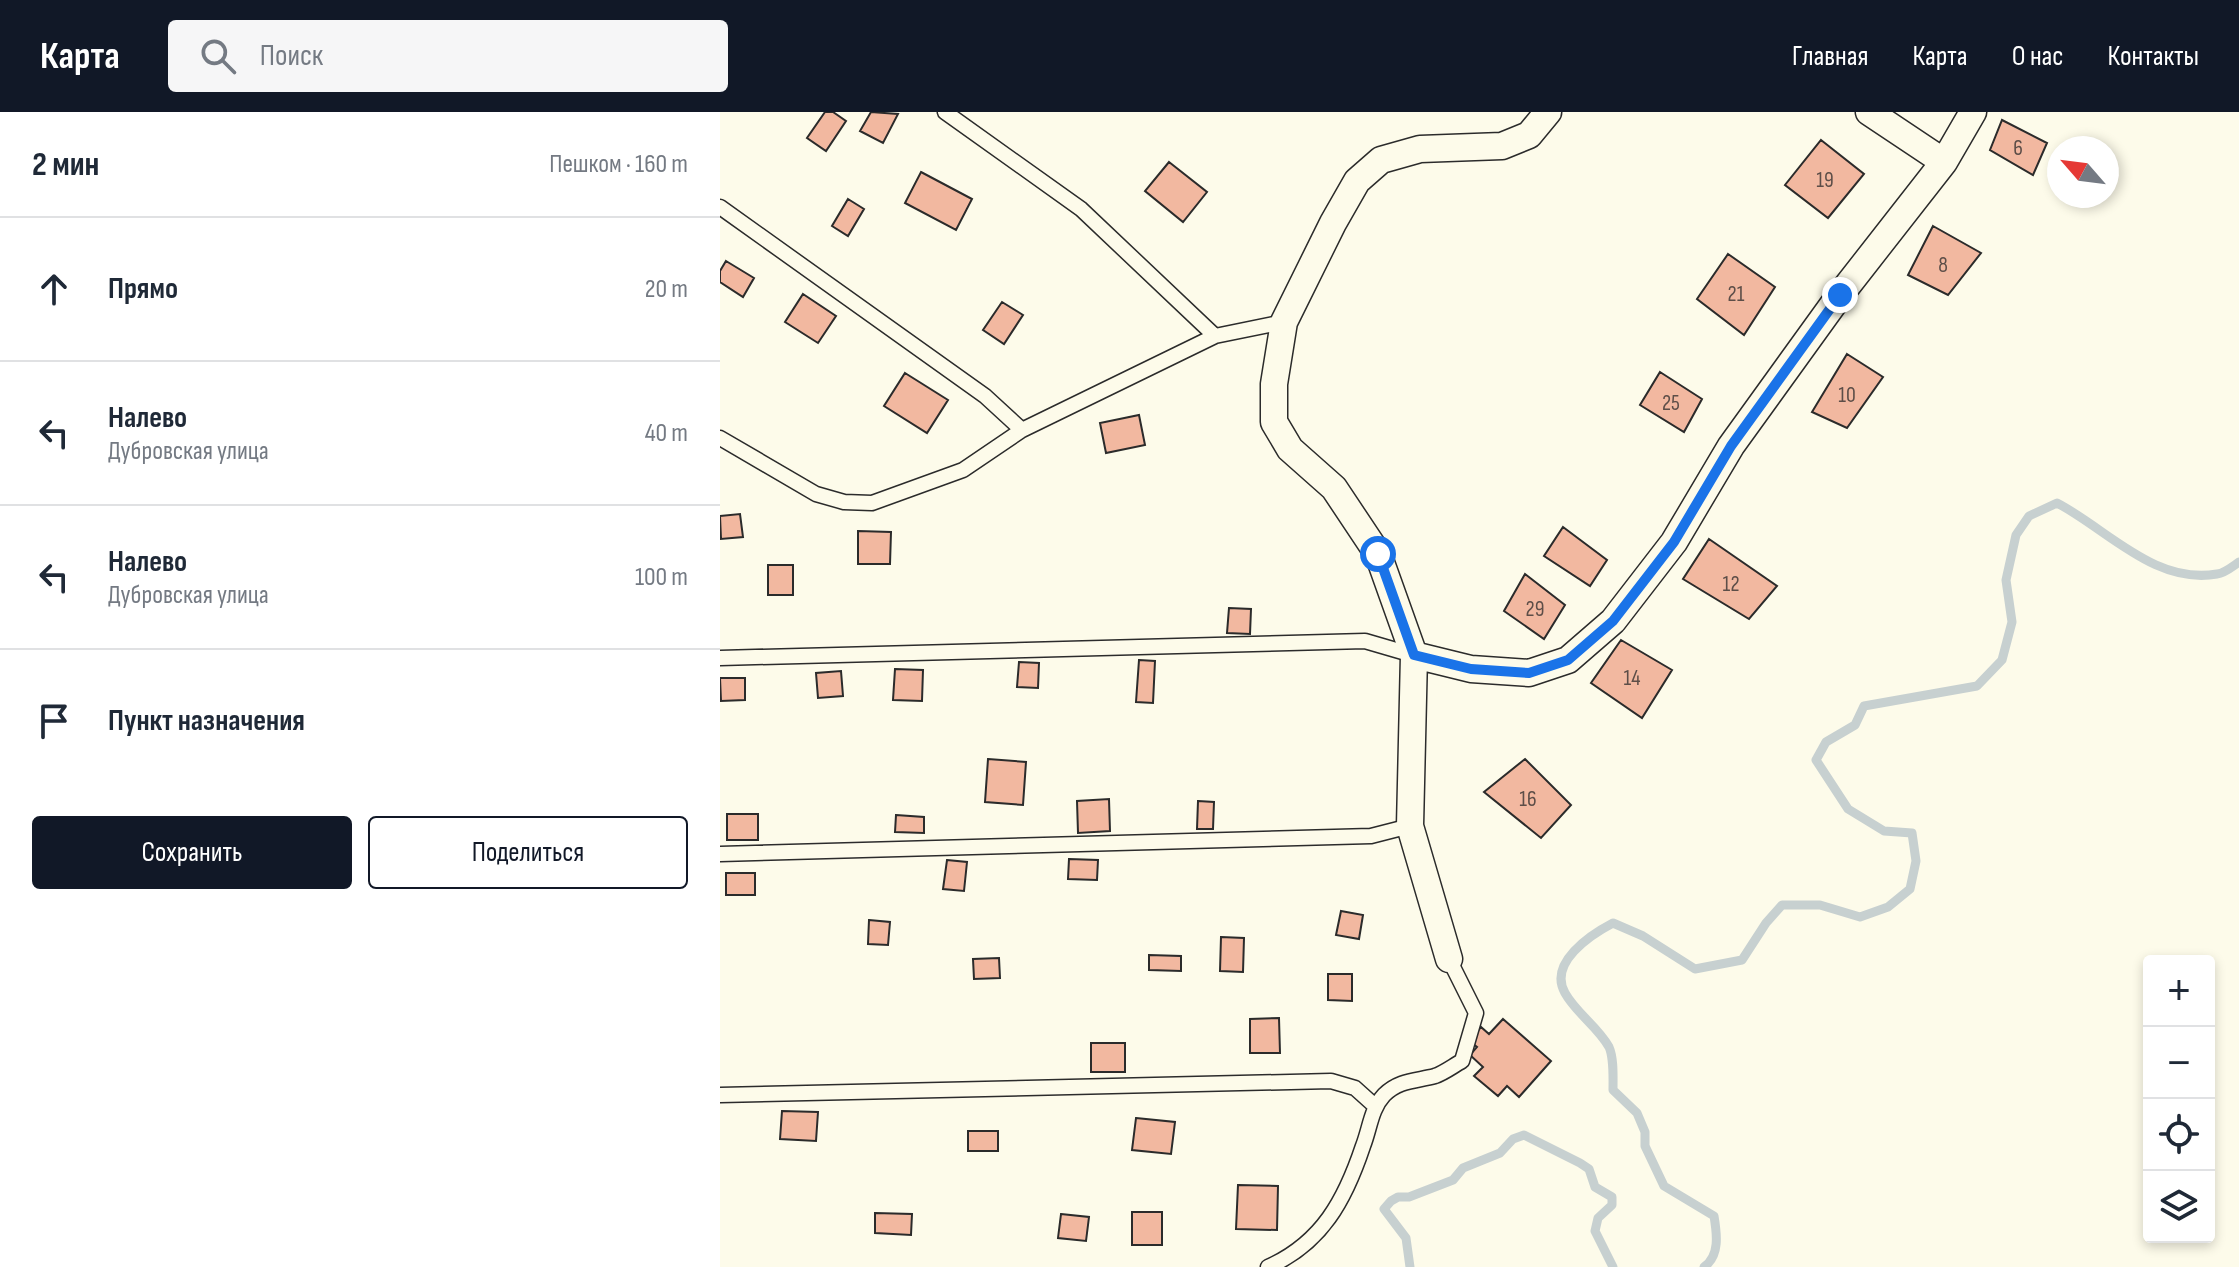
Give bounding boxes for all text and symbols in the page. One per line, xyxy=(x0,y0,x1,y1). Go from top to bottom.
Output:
search box xyxy=(168,20,728,92)
text: Карта xyxy=(40,34,120,79)
icon: search xyxy=(196,34,240,78)
text: Поиск xyxy=(260,38,323,74)
text: Главная xyxy=(1792,40,1868,73)
text: Карта xyxy=(1912,40,1968,73)
text: О нас xyxy=(2012,40,2064,73)
text: Контакты xyxy=(2108,40,2199,73)
house number: 6 xyxy=(2013,135,2023,162)
north arrow xyxy=(2047,136,2119,208)
text: 2 мин xyxy=(32,144,99,185)
text: Пешком · 160 m xyxy=(549,149,688,180)
house number: 19 xyxy=(1816,167,1834,194)
house number: 8 xyxy=(1938,252,1948,279)
icon: ahead xyxy=(32,267,76,311)
text: Прямо xyxy=(108,271,178,307)
text: 20 m xyxy=(645,274,688,305)
route end xyxy=(1822,277,1858,313)
house number: 21 xyxy=(1728,281,1745,308)
house number: 10 xyxy=(1838,382,1856,409)
house number: 25 xyxy=(1662,390,1680,417)
text: Налево xyxy=(108,400,187,436)
icon: left xyxy=(32,411,76,455)
text: 40 m xyxy=(645,418,688,449)
text: Дубровская улица xyxy=(108,436,269,467)
route start xyxy=(1360,536,1396,572)
text: Налево xyxy=(108,544,187,580)
icon: left xyxy=(32,555,76,599)
text: 100 m xyxy=(635,562,688,593)
house number: 12 xyxy=(1722,571,1740,598)
text: Дубровская улица xyxy=(108,580,269,611)
house number: 29 xyxy=(1526,596,1544,623)
house number: 14 xyxy=(1624,665,1640,692)
icon: arrive xyxy=(32,699,76,743)
text: Пункт назначения xyxy=(108,703,305,739)
house number: 16 xyxy=(1519,786,1537,813)
button: Сохранить xyxy=(32,816,352,889)
button: Поделиться xyxy=(368,816,688,889)
map controls xyxy=(2143,955,2215,1243)
button: + xyxy=(2143,955,2215,1027)
button: − xyxy=(2143,1027,2215,1099)
button: locate xyxy=(2143,1099,2215,1171)
button: layers xyxy=(2143,1171,2215,1243)

